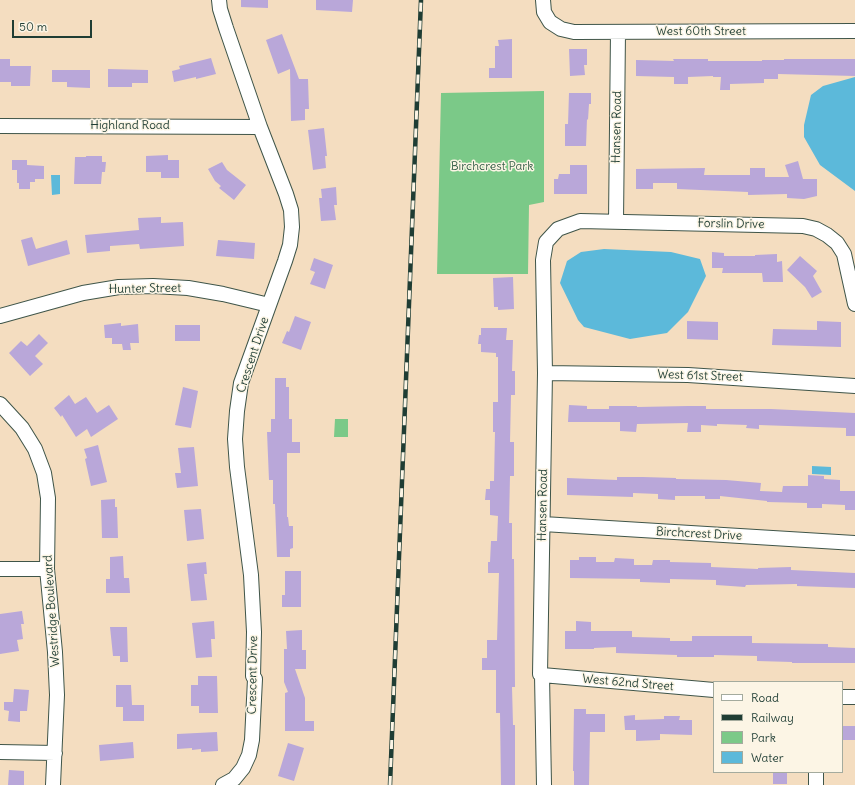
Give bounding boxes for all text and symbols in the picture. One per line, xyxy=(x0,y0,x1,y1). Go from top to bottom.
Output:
scale bar xyxy=(14,12,94,38)
text: 50 m xyxy=(19,19,47,34)
street label: West 60th Street xyxy=(656,25,746,39)
street label: Hansen Road xyxy=(609,91,625,163)
street label: Highland Road xyxy=(90,119,170,133)
park label: Birchcrest Park xyxy=(451,160,533,174)
street label: Forslin Drive xyxy=(697,216,765,232)
street label: Hunter Street xyxy=(109,281,181,297)
street label: Crescent Drive xyxy=(234,315,272,395)
street label: West 61st Street xyxy=(657,367,743,385)
street label: Hansen Road xyxy=(535,469,551,541)
street label: Birchcrest Drive xyxy=(656,525,742,543)
street label: Westridge Boulevard xyxy=(41,554,63,668)
street label: Crescent Drive xyxy=(245,635,261,715)
street label: West 62nd Street xyxy=(582,672,674,694)
legend xyxy=(713,681,843,773)
text: Road xyxy=(751,690,779,705)
text: Railway xyxy=(751,710,794,725)
text: Park xyxy=(751,730,776,745)
text: Water xyxy=(751,750,784,765)

